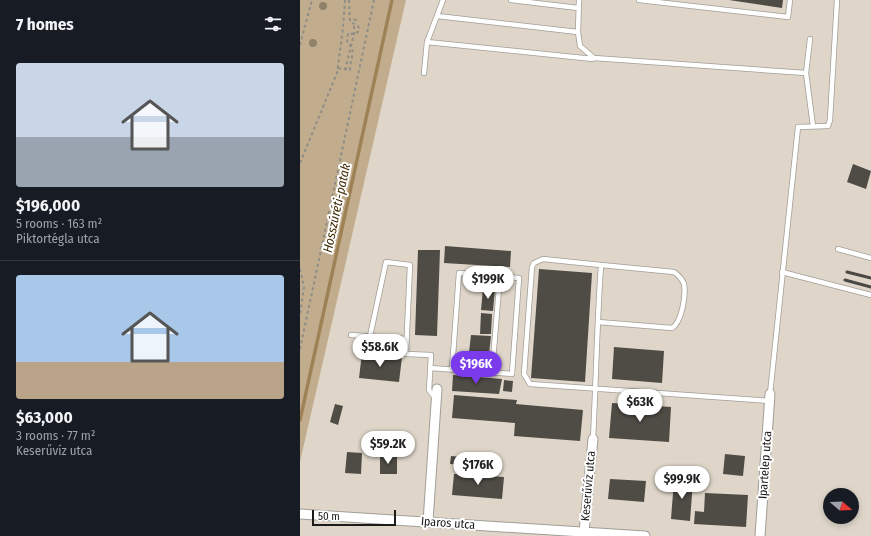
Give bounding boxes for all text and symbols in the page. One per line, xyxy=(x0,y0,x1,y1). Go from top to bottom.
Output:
icon: filters xyxy=(262,13,284,35)
text: 7 homes xyxy=(16,14,74,35)
icon: home xyxy=(114,89,186,161)
water label: Hosszúréti-patak xyxy=(320,162,353,254)
text: $196,000 xyxy=(16,195,80,216)
text: 5 rooms · 163 m² xyxy=(16,216,102,231)
text: Piktortégla utca xyxy=(16,231,100,246)
pin: $199K xyxy=(460,266,516,300)
text: $199K xyxy=(472,271,504,286)
icon: home xyxy=(114,301,186,373)
pin: $58.6K xyxy=(347,334,413,368)
text: $58.6K xyxy=(362,339,398,354)
pin: $196K xyxy=(448,351,504,385)
text: $196K xyxy=(460,356,492,371)
pin: $63K xyxy=(616,389,664,423)
text: $63K xyxy=(627,394,653,409)
text: $63,000 xyxy=(16,407,73,428)
text: 3 rooms · 77 m² xyxy=(16,428,95,443)
street label: Ipartelep utca xyxy=(756,430,774,500)
pin: $59.2K xyxy=(355,431,421,465)
text: $59.2K xyxy=(370,436,406,451)
text: Keserűvíz utca xyxy=(16,443,92,458)
street label: Keserűvíz utca xyxy=(578,450,598,522)
pin: $176K xyxy=(450,452,506,486)
text: $176K xyxy=(462,457,494,472)
pin: $99.9K xyxy=(649,466,715,500)
text: $99.9K xyxy=(664,471,700,486)
north arrow xyxy=(823,488,859,524)
map controls xyxy=(823,488,859,524)
scale bar xyxy=(312,508,396,527)
text: 50 m xyxy=(318,510,340,523)
street label: Iparos utca xyxy=(420,514,476,532)

